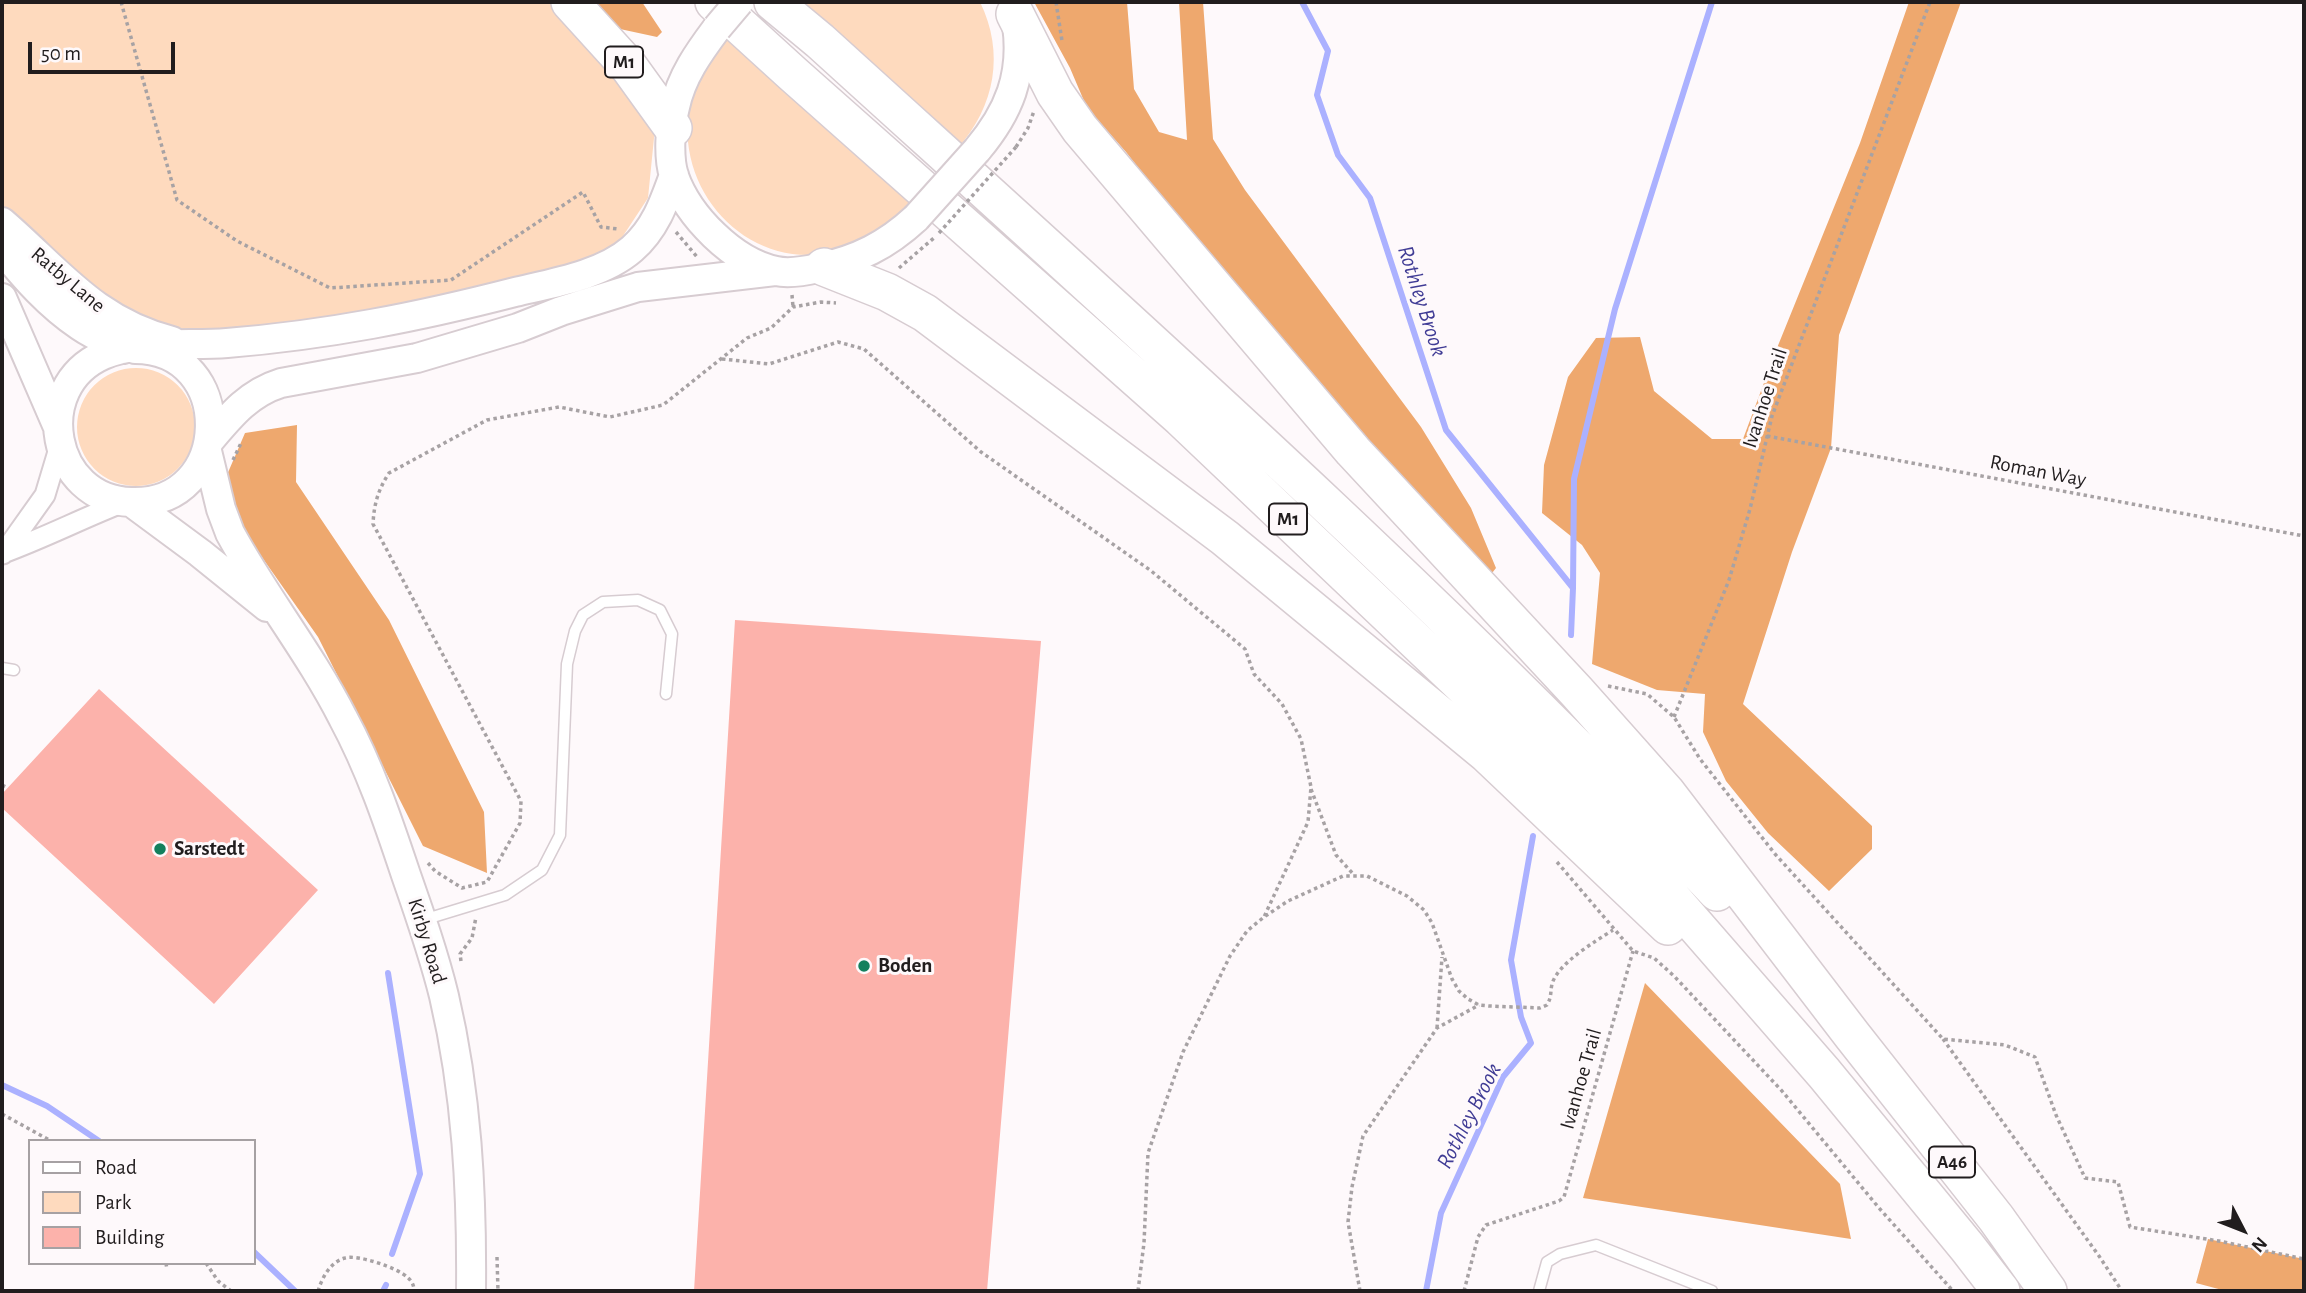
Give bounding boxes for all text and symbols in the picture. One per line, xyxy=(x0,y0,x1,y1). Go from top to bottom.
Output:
scale bar xyxy=(32,28,178,72)
text: 50 m xyxy=(41,43,81,64)
road number: M1 xyxy=(605,46,643,78)
street label: Ratby Lane xyxy=(26,242,110,318)
water label: Rothley Brook xyxy=(1391,242,1453,360)
street label: Ivanhoe Trail xyxy=(1737,345,1793,451)
street label: Roman Way xyxy=(1988,449,2088,493)
road number: M1 xyxy=(1269,504,1307,534)
place label: Sarstedt xyxy=(174,836,244,862)
marker: Sarstedt xyxy=(152,841,168,857)
street label: Kirby Road xyxy=(402,895,452,987)
place label: Boden xyxy=(878,953,932,979)
marker: Boden xyxy=(856,958,872,974)
street label: Ivanhoe Trail xyxy=(1555,1026,1607,1132)
water label: Rothley Brook xyxy=(1431,1059,1507,1173)
legend xyxy=(28,1139,256,1265)
road number: A46 xyxy=(1929,1146,1975,1178)
text: Road xyxy=(95,1157,137,1178)
text: Park xyxy=(95,1192,131,1213)
north arrow xyxy=(2208,1195,2278,1265)
text: Building xyxy=(95,1227,164,1248)
text: N xyxy=(2247,1233,2270,1256)

